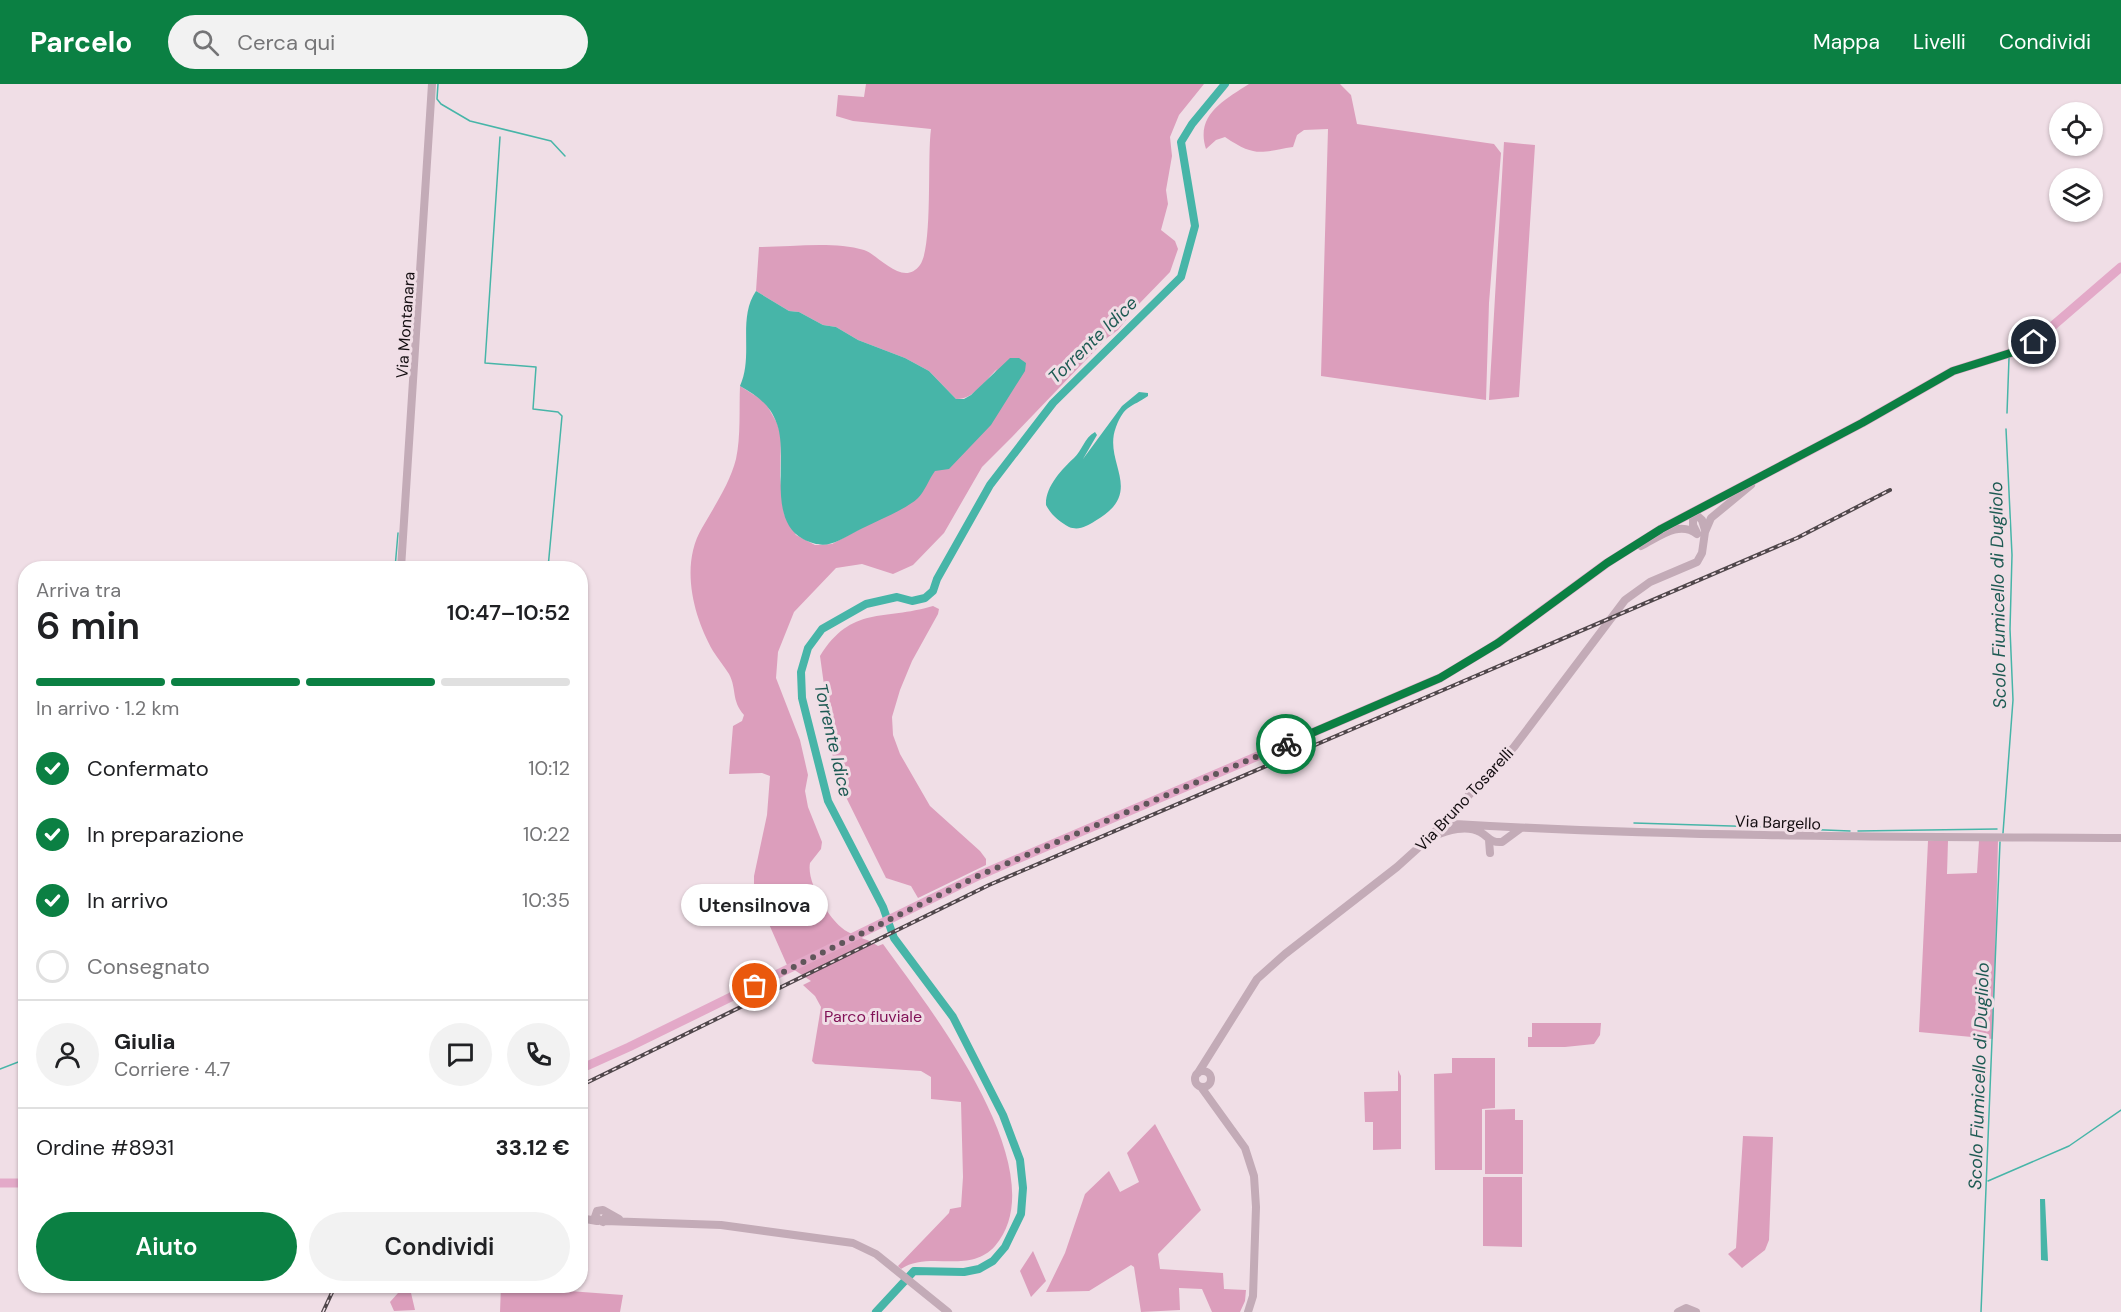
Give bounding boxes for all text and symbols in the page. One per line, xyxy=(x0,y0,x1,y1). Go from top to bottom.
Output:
search box xyxy=(168,15,588,69)
text: Parcelo xyxy=(30,24,132,61)
icon: search xyxy=(189,26,222,59)
text: Cerca qui xyxy=(237,28,335,57)
text: Mappa xyxy=(1813,28,1880,56)
text: Livelli xyxy=(1913,28,1966,56)
text: Condividi xyxy=(1999,28,2091,56)
map controls xyxy=(2049,102,2103,222)
button: locate xyxy=(2049,102,2103,156)
button: layers xyxy=(2049,168,2103,222)
street label: Via Montanara xyxy=(391,271,420,379)
water label: Torrente Idice xyxy=(1043,291,1143,389)
pin xyxy=(2008,316,2059,367)
icon: home xyxy=(2017,325,2050,358)
water label: Scolo Fiumicello di Dugliolo xyxy=(1984,481,2012,709)
text: Arriva tra xyxy=(36,577,121,603)
text: 10:47–10:52 xyxy=(447,598,570,627)
text: 6 min xyxy=(36,600,140,651)
water label: Torrente Idice xyxy=(808,681,858,799)
text: In arrivo · 1.2 km xyxy=(36,695,179,721)
courier xyxy=(1256,714,1316,774)
icon: bike xyxy=(1270,728,1303,761)
street label: Via Bruno Tosarelli xyxy=(1411,743,1518,856)
icon: check xyxy=(36,752,69,785)
text: Confermato xyxy=(87,754,209,783)
text: 10:12 xyxy=(528,755,570,781)
street label: Via Bargello xyxy=(1735,811,1821,834)
icon: check xyxy=(36,818,69,851)
text: In preparazione xyxy=(87,820,244,849)
text: 10:22 xyxy=(523,821,570,847)
icon: check xyxy=(36,884,69,917)
callout: Utensilnova xyxy=(682,884,828,926)
text: In arrivo xyxy=(87,886,168,915)
text: 10:35 xyxy=(522,887,570,913)
text: Utensilnova xyxy=(698,892,811,918)
text: Consegnato xyxy=(87,952,210,981)
pin xyxy=(729,960,780,1011)
water label: Scolo Fiumicello di Dugliolo xyxy=(1963,962,1995,1190)
icon: bag xyxy=(738,969,771,1002)
park label: Parco fluviale xyxy=(824,1006,922,1027)
button: person xyxy=(36,1023,99,1086)
button: chat xyxy=(429,1023,492,1086)
button: phone xyxy=(507,1023,570,1086)
text: Giulia xyxy=(114,1027,176,1056)
text: Corriere · 4.7 xyxy=(114,1056,230,1082)
text: Ordine #8931 xyxy=(36,1133,174,1162)
text: 33.12 € xyxy=(495,1133,570,1162)
button: Aiuto xyxy=(36,1212,297,1281)
button: Condividi xyxy=(309,1212,570,1281)

